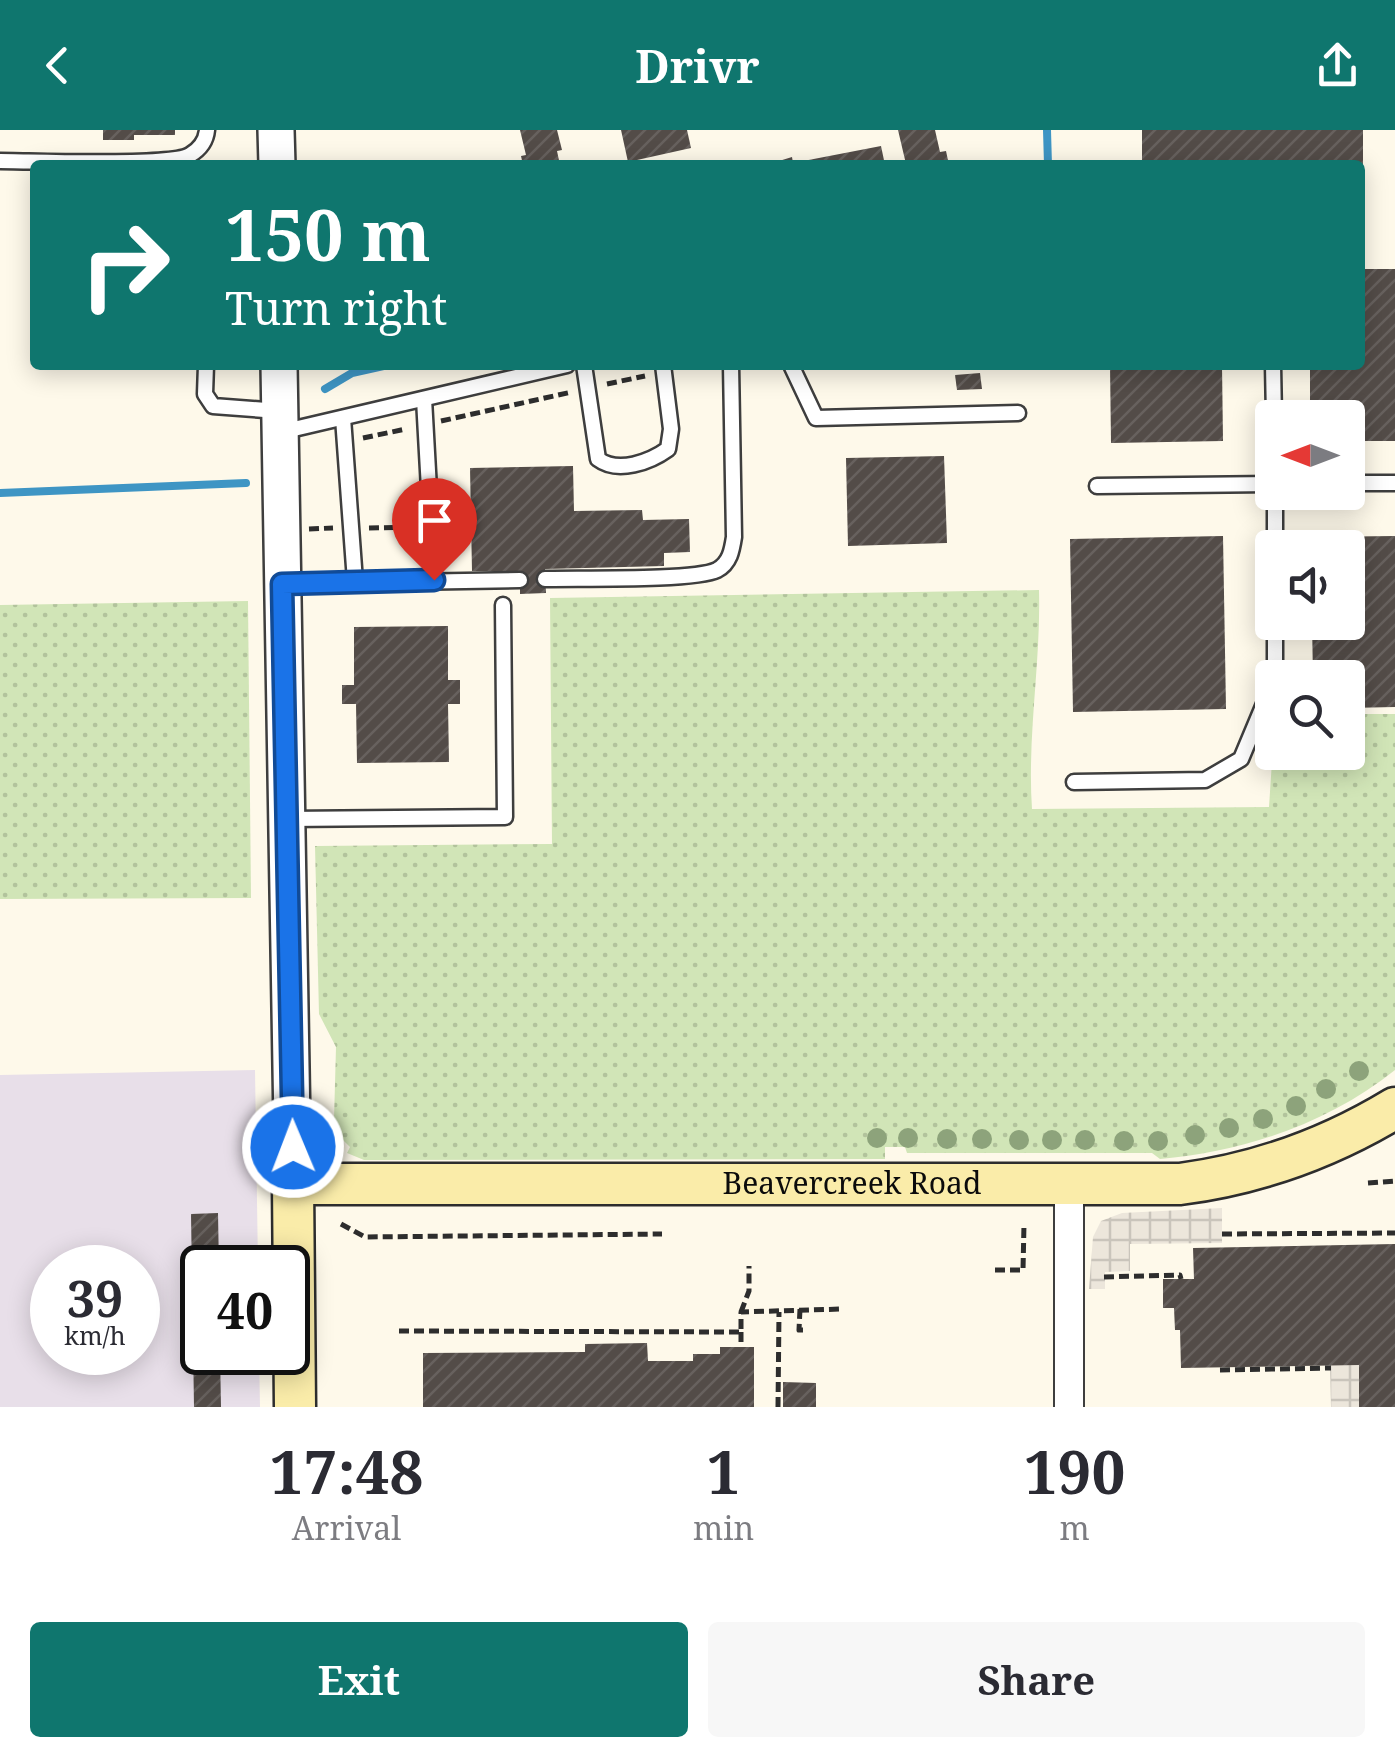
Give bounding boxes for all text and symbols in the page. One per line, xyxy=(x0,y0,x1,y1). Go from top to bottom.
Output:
text: Drivr xyxy=(635,35,760,96)
icon: back xyxy=(30,38,85,93)
icon: share xyxy=(1310,38,1365,93)
text: 150 m xyxy=(225,186,431,282)
icon: right xyxy=(60,200,190,330)
text: Turn right xyxy=(225,277,447,338)
north arrow xyxy=(1255,400,1365,510)
map controls xyxy=(1255,400,1365,770)
pin xyxy=(392,478,477,581)
icon: arrive xyxy=(407,493,462,548)
button: sound xyxy=(1255,530,1365,640)
button: search xyxy=(1255,660,1365,770)
position arrow xyxy=(241,1095,345,1199)
street label: Beavercreek Road xyxy=(723,1162,981,1203)
speed limit sign: 40 xyxy=(180,1245,310,1375)
text: 39 xyxy=(67,1264,123,1332)
text: km/h xyxy=(64,1318,126,1352)
text: 17:48 xyxy=(270,1430,423,1512)
text: 1 xyxy=(707,1430,741,1512)
text: 190 xyxy=(1024,1430,1125,1512)
text: Arrival xyxy=(292,1506,401,1549)
text: min xyxy=(693,1506,754,1549)
text: m xyxy=(1059,1506,1090,1549)
button: Exit xyxy=(30,1622,688,1737)
button: Share xyxy=(708,1622,1365,1737)

